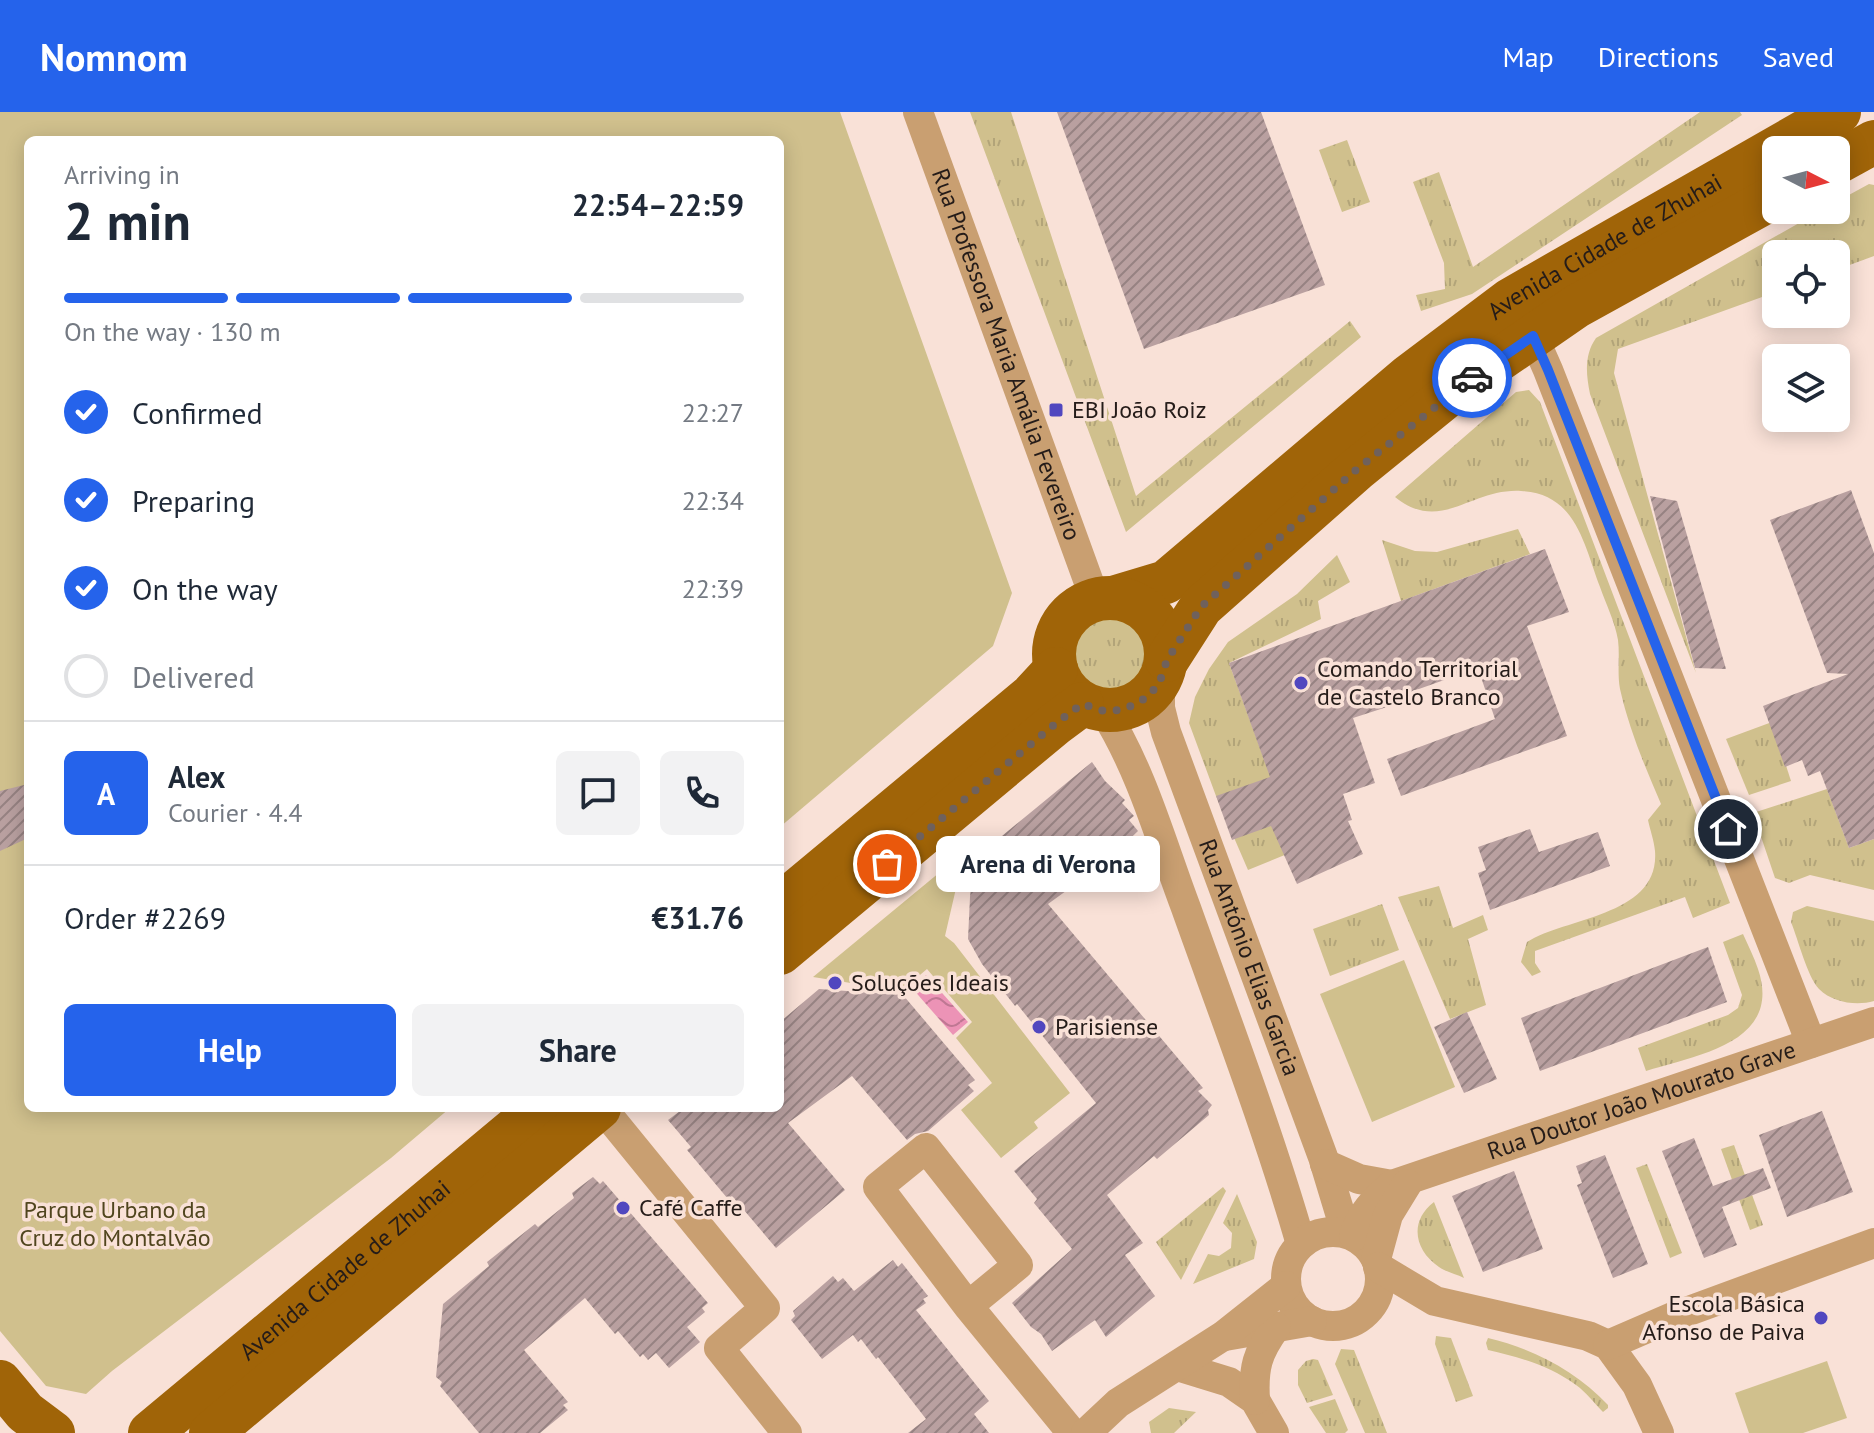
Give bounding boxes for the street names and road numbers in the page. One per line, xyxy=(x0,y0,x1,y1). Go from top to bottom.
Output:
street label: Rua Professora Maria Amália Fevereiro xyxy=(925,164,1088,545)
street label: Avenida Cidade de Zhuhai xyxy=(1481,166,1727,326)
street label: Rua António Elias Garcia xyxy=(1192,835,1308,1080)
street label: Rua Doutor João Mourato Grave xyxy=(1483,1034,1800,1167)
street label: Avenida Cidade de Zhuhai xyxy=(233,1173,457,1367)

